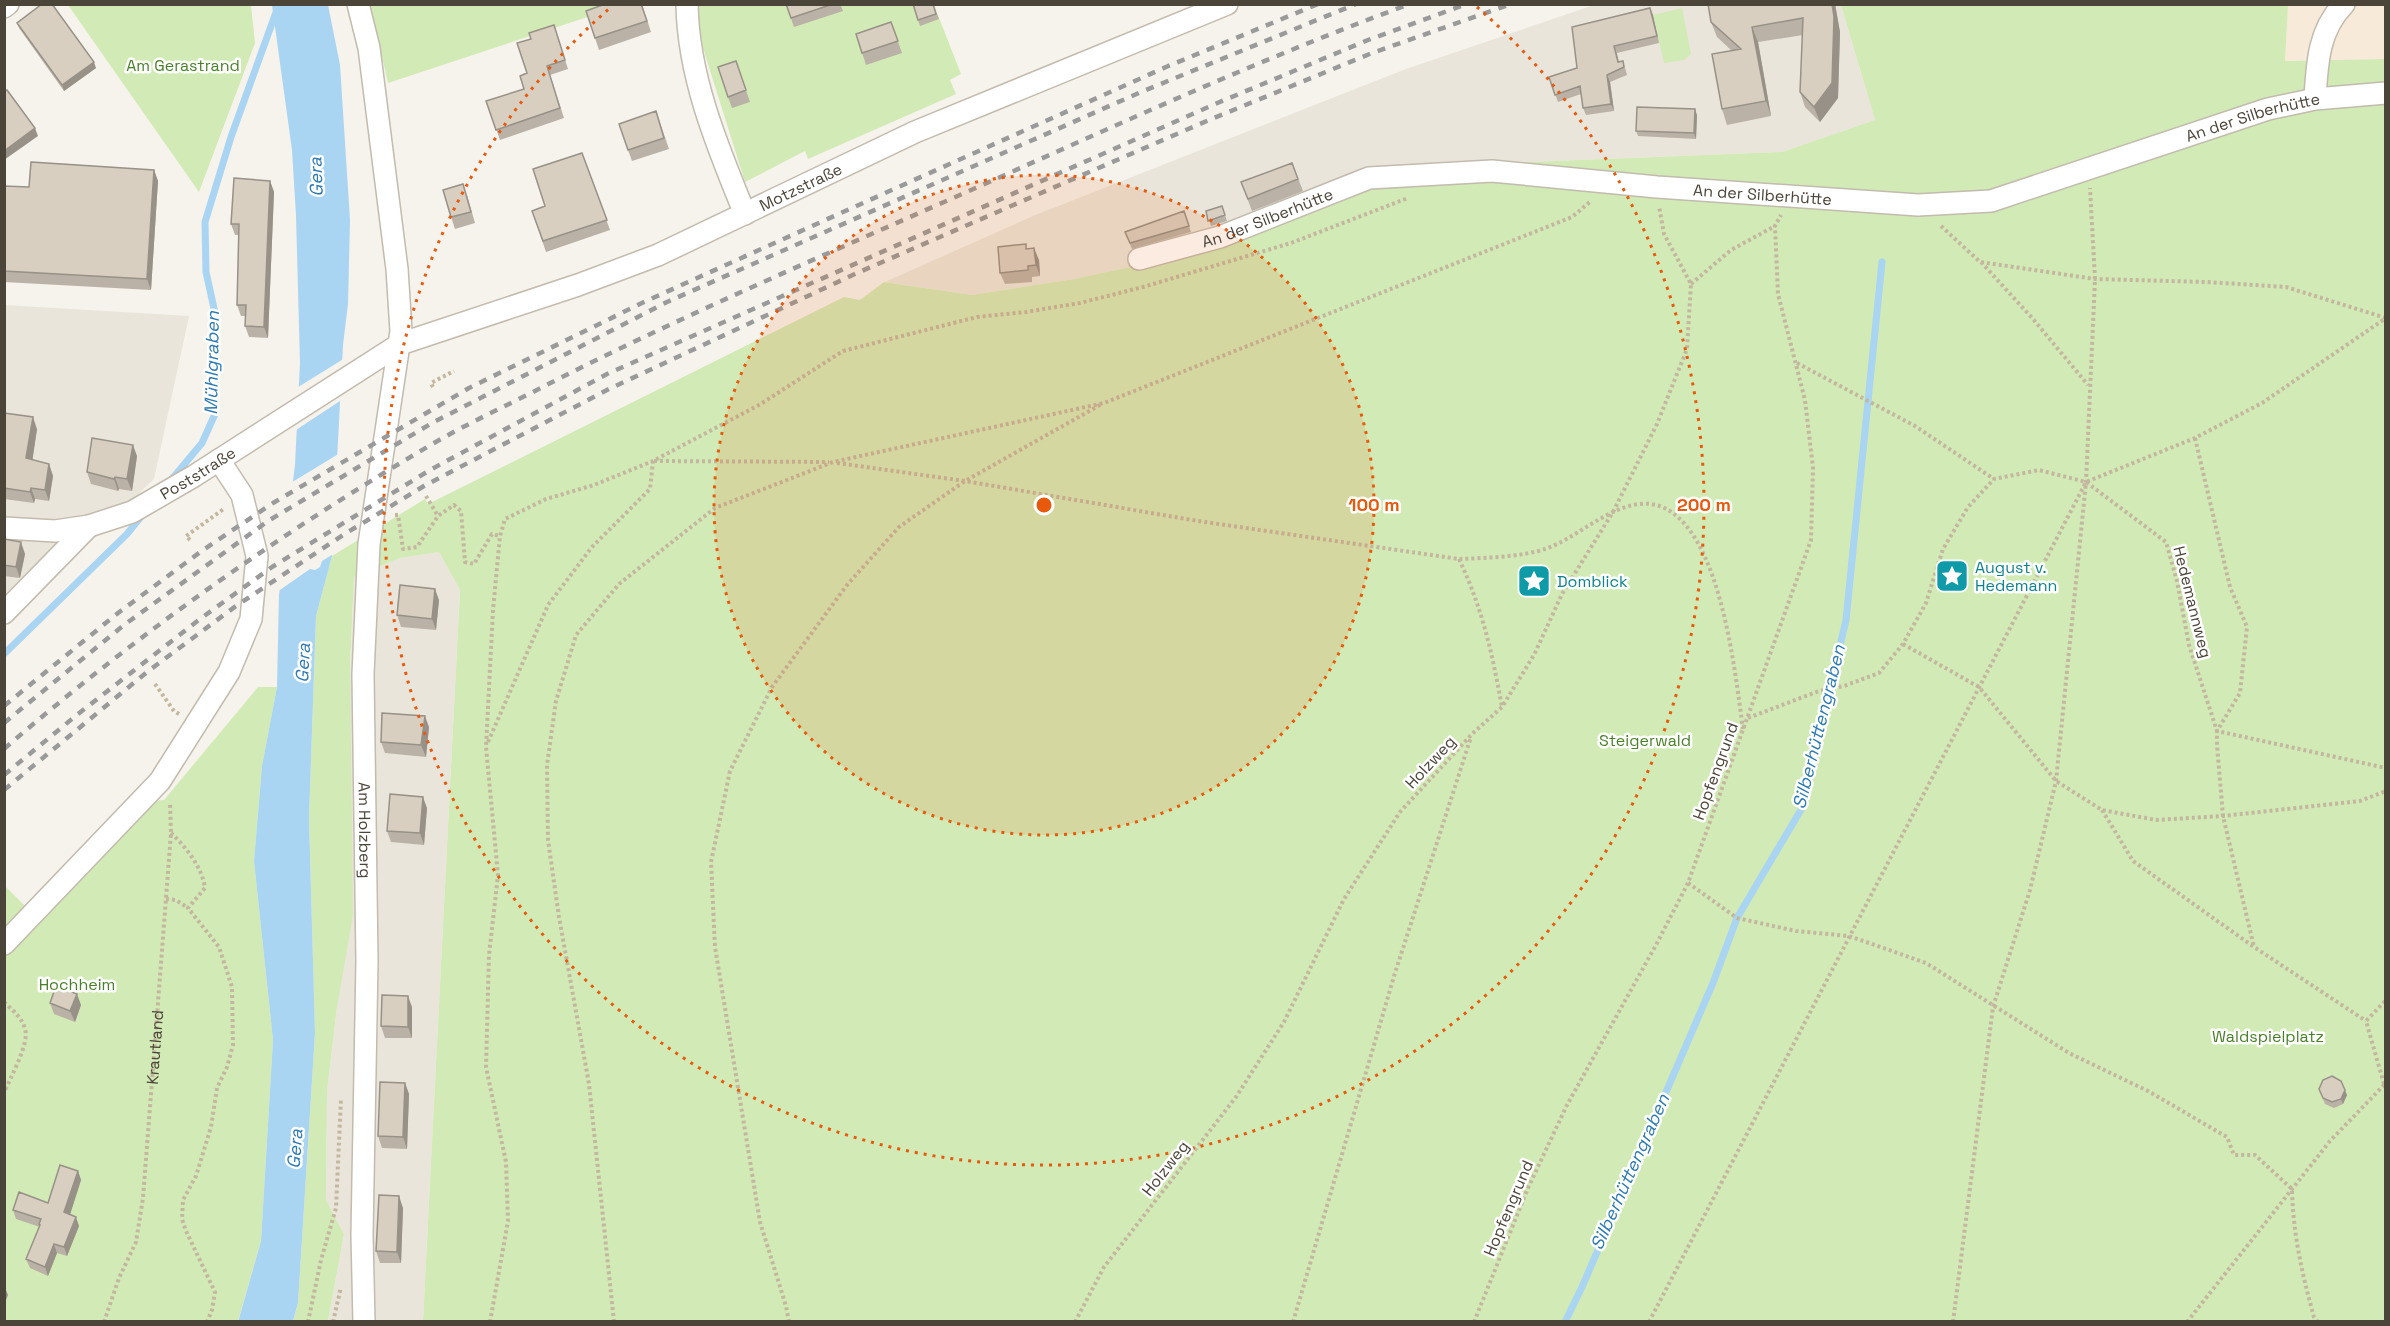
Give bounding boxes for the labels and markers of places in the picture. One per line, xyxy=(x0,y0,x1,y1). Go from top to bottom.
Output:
centre of rings xyxy=(1034,495,1054,515)
place label: August v. Hedemann xyxy=(1975,557,2057,596)
place icon: August v. Hedemann xyxy=(1934,558,1970,594)
place icon: Domblick xyxy=(1516,563,1552,599)
place label: Domblick xyxy=(1557,571,1628,592)

